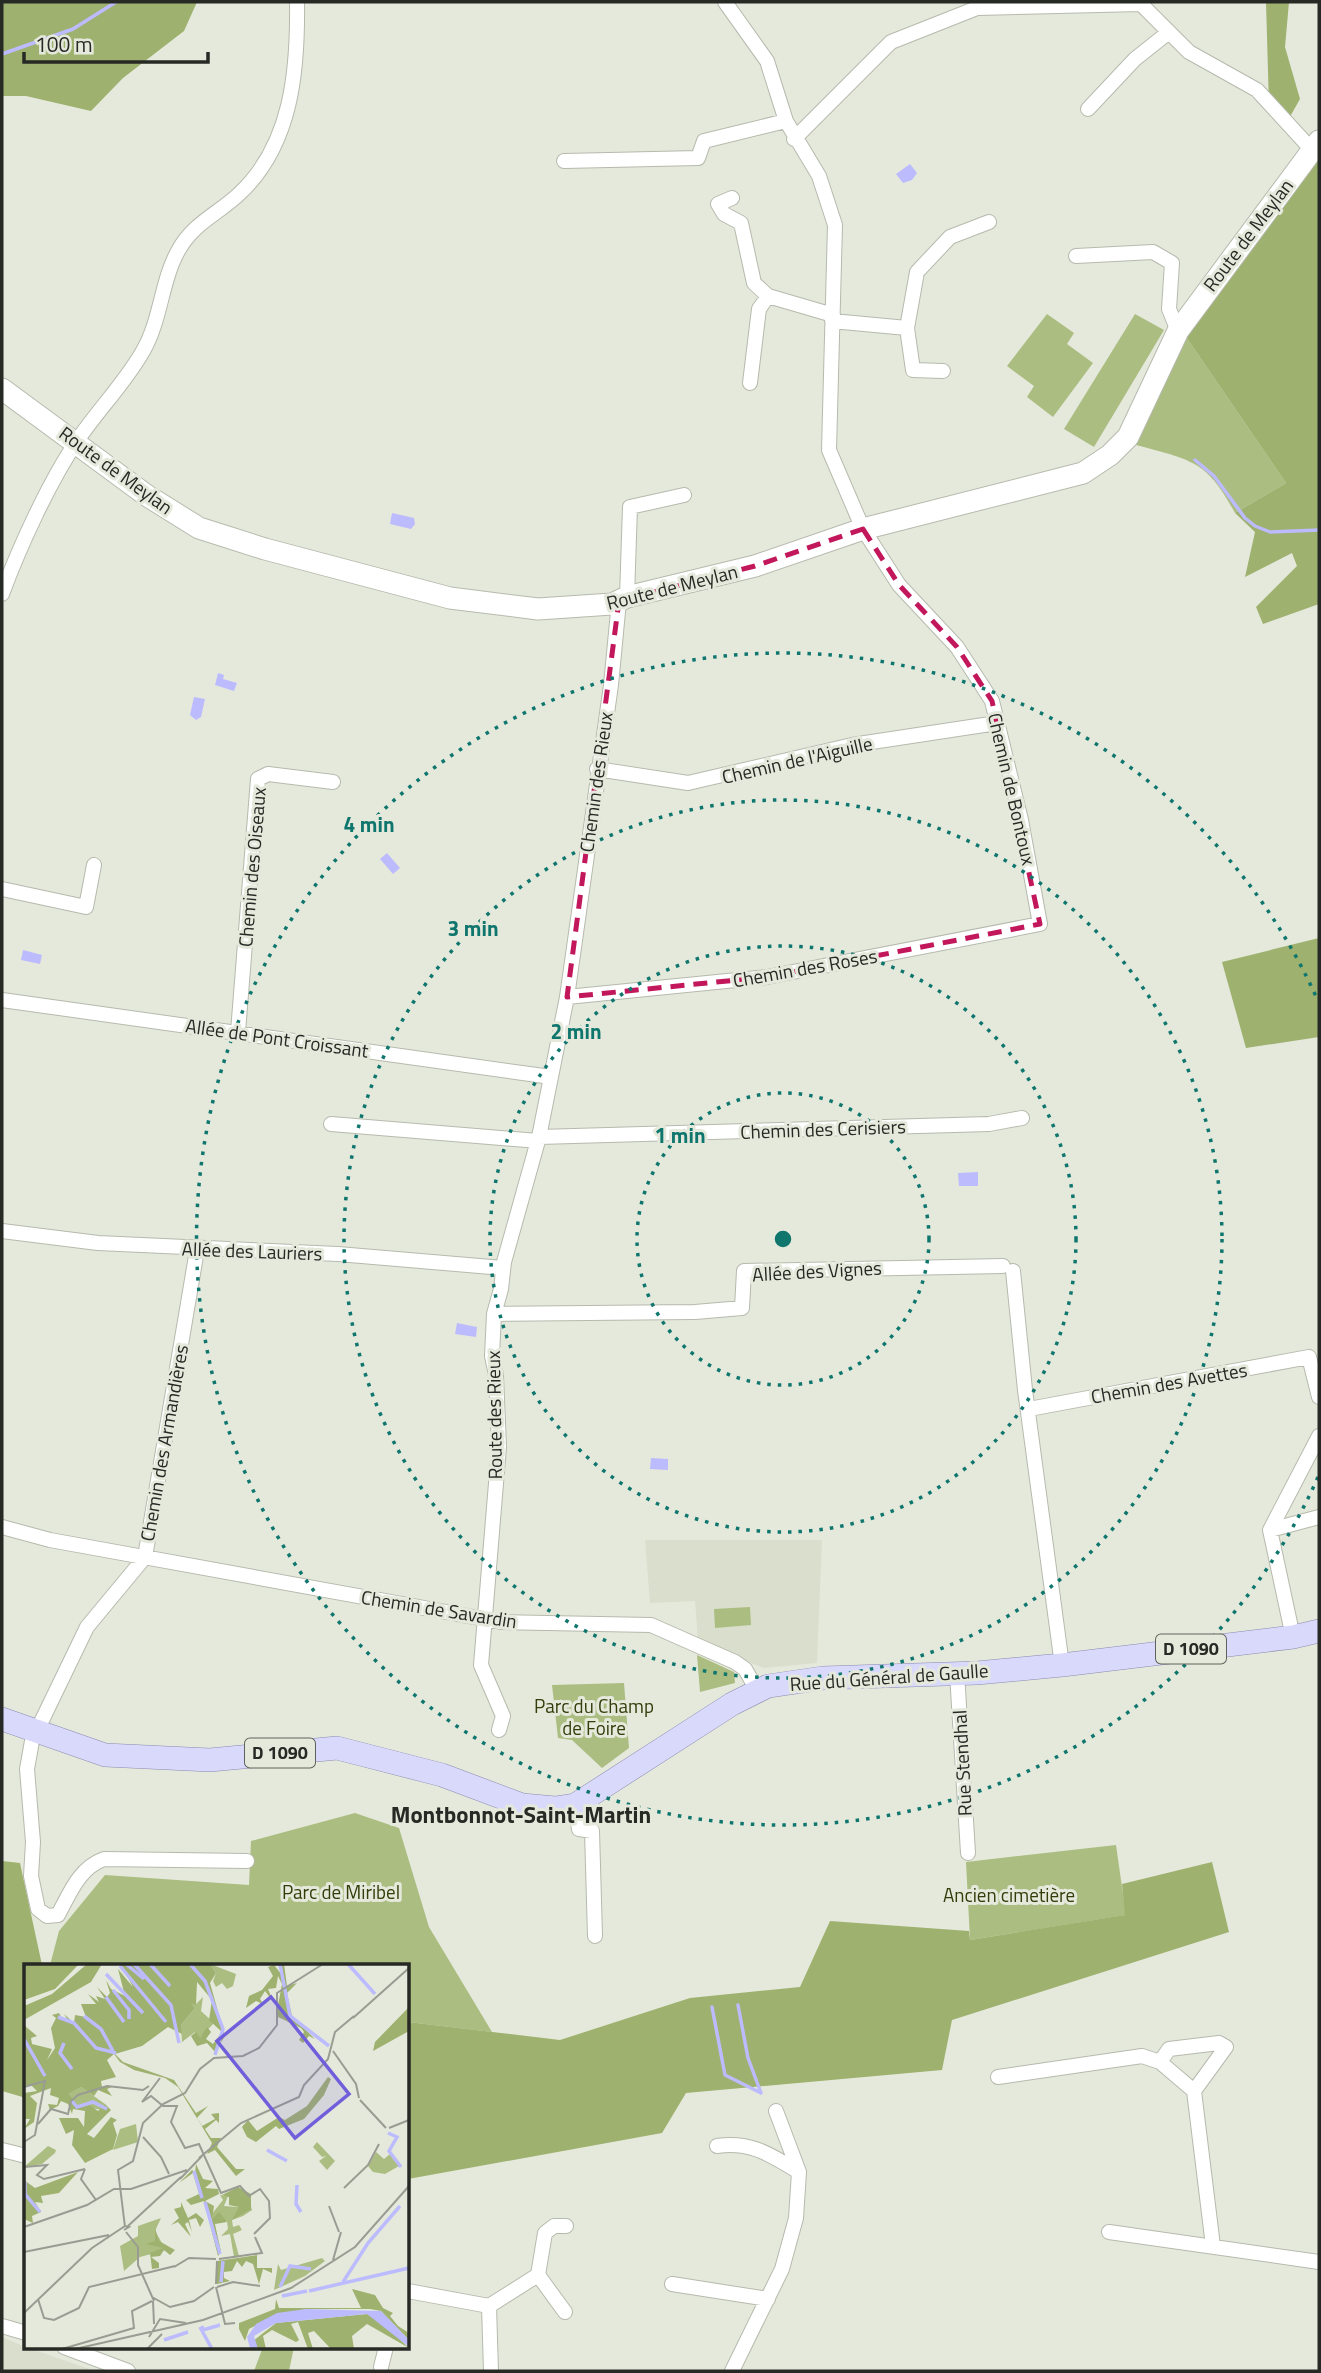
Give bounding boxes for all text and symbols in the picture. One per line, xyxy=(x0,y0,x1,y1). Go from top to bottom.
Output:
scale bar xyxy=(24,21,208,65)
text: 100 m xyxy=(35,28,92,60)
street label: Route de Meylan xyxy=(1196,172,1300,297)
street label: Route de Meylan xyxy=(53,418,179,521)
street label: Route de Meylan xyxy=(603,556,741,617)
street label: Chemin des Rieux xyxy=(571,710,620,854)
street label: Chemin de Bontoux xyxy=(981,710,1044,868)
street label: Chemin de l'Aiguille xyxy=(719,728,875,791)
street label: Chemin des Oiseaux xyxy=(230,785,273,948)
text: 4 min xyxy=(343,808,395,840)
text: 3 min xyxy=(447,912,499,944)
street label: Chemin des Roses xyxy=(730,941,880,994)
street label: Allée de Pont Croissant xyxy=(184,1010,371,1065)
text: 2 min xyxy=(550,1015,602,1047)
street label: Chemin des Cerisiers xyxy=(740,1111,906,1146)
text: 1 min xyxy=(654,1119,706,1151)
centre of rings xyxy=(771,1227,795,1251)
street label: Allée des Lauriers xyxy=(181,1234,323,1267)
street label: Allée des Vignes xyxy=(751,1253,883,1288)
street label: Chemin des Armandières xyxy=(132,1342,195,1544)
street label: Route des Rieux xyxy=(478,1350,509,1480)
street label: Chemin des Avettes xyxy=(1088,1354,1250,1411)
street label: Chemin de Savardin xyxy=(359,1582,519,1635)
road number: D 1090 xyxy=(1156,1634,1226,1664)
street label: Rue du Général de Gaulle xyxy=(789,1655,989,1698)
park label: Parc du Champ de Foire xyxy=(534,1691,654,1742)
street label: Rue Stendhal xyxy=(944,1709,979,1817)
road number: D 1090 xyxy=(245,1738,315,1768)
district label: Montbonnot-Saint-Martin xyxy=(391,1797,651,1832)
park label: Parc de Miribel xyxy=(282,1877,400,1906)
park label: Ancien cimetière xyxy=(943,1880,1075,1909)
inset map xyxy=(24,1964,410,2348)

